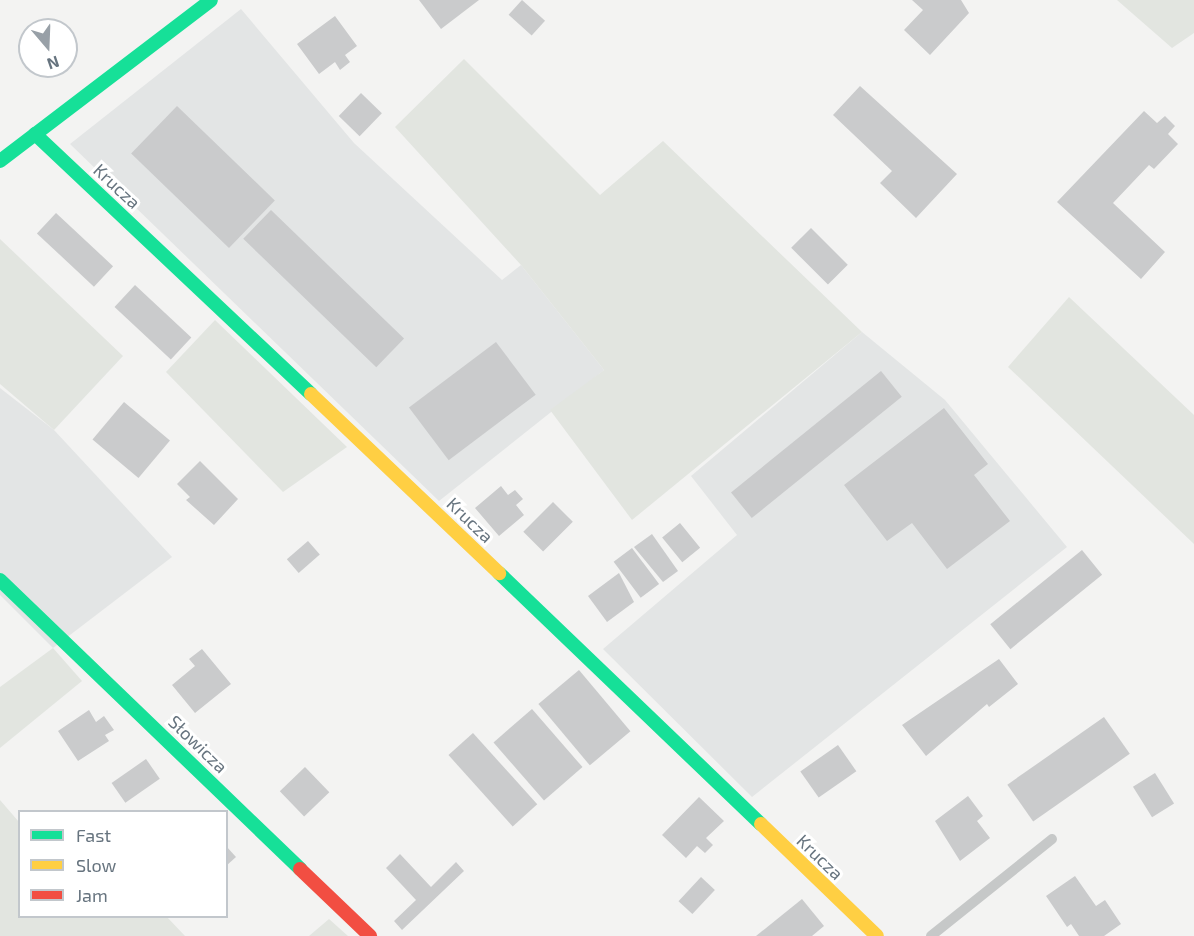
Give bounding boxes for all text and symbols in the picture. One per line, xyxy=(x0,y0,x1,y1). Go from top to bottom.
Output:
north arrow xyxy=(18,18,78,78)
text: N xyxy=(45,53,62,74)
street label: Krucza xyxy=(89,159,145,213)
street label: Krucza xyxy=(442,493,498,547)
street label: Słowicza xyxy=(164,711,232,777)
legend xyxy=(18,810,228,918)
text: Fast xyxy=(76,824,111,846)
street label: Krucza xyxy=(792,830,848,884)
text: Slow xyxy=(76,854,116,876)
text: Jam xyxy=(76,884,108,906)

